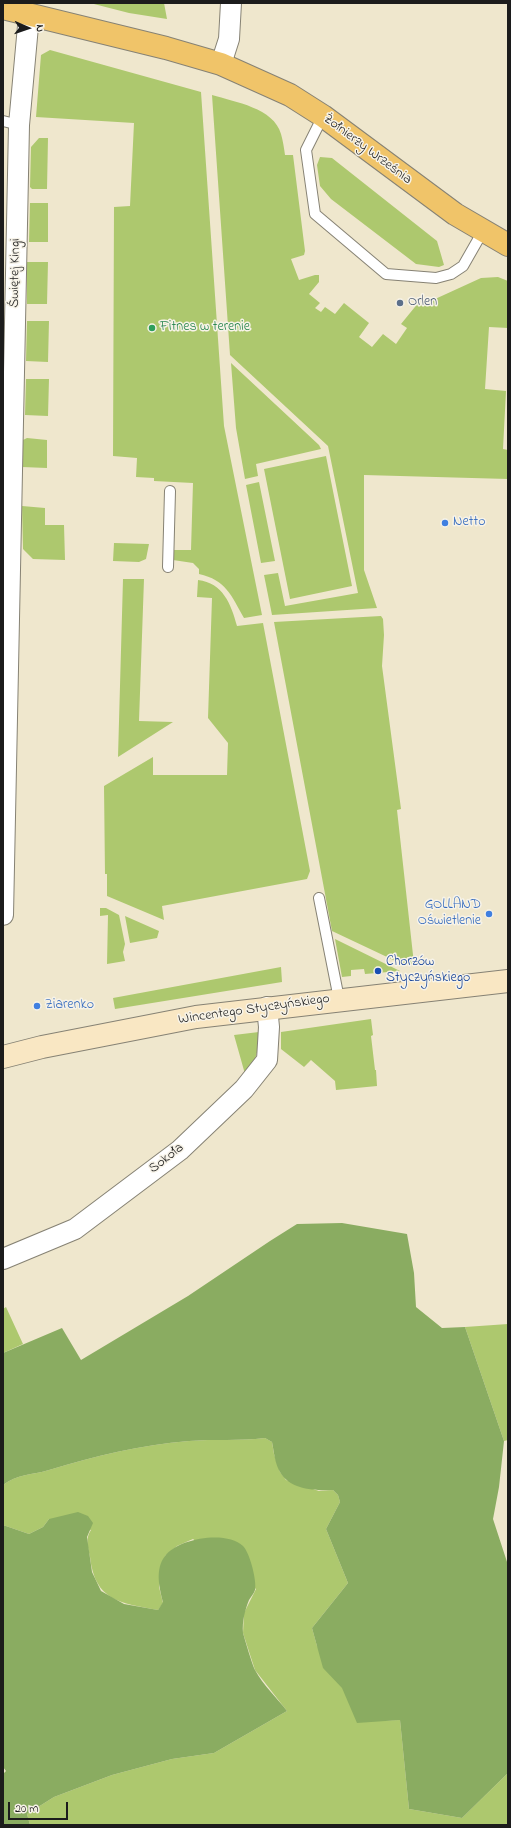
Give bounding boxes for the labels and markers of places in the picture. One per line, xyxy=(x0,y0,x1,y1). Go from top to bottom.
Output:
place label: Orlen xyxy=(408,295,437,311)
marker: Orlen xyxy=(395,298,405,308)
place label: Fitnes w terenie xyxy=(160,320,250,336)
marker: Fitnes w terenie xyxy=(147,323,157,333)
place label: Netto xyxy=(453,515,485,531)
marker: Netto xyxy=(440,518,450,528)
place label: GOLLAND Oświetlenie xyxy=(418,898,481,930)
marker: GOLLAND Oświetlenie xyxy=(484,909,494,919)
place label: Chorzów Styczyńskiego xyxy=(386,955,470,988)
marker: Chorzów Styczyńskiego xyxy=(373,966,383,976)
place label: Ziarenko xyxy=(45,998,94,1014)
marker: Ziarenko xyxy=(32,1001,42,1011)

